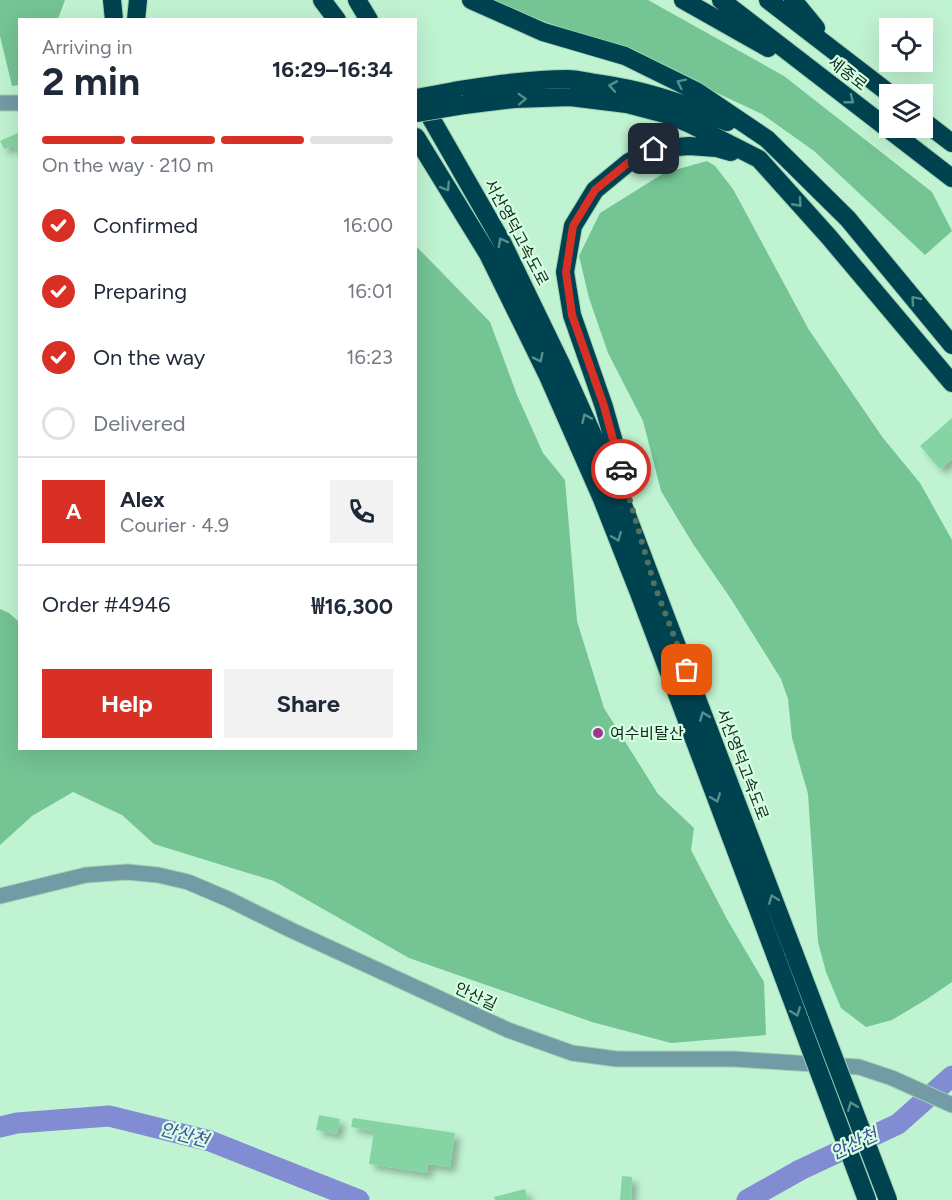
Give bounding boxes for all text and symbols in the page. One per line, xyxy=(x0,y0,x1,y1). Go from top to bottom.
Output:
map controls xyxy=(879,18,933,138)
button: locate xyxy=(879,18,933,72)
text: Arriving in xyxy=(42,35,132,59)
street label: 세종로 xyxy=(824,52,871,95)
text: 16:29–16:34 xyxy=(272,56,393,83)
text: 2 min xyxy=(42,58,140,105)
one-way arrow xyxy=(676,79,687,91)
one-way arrow xyxy=(608,80,618,93)
button: layers xyxy=(879,84,933,138)
one-way arrow xyxy=(844,92,855,103)
one-way arrow xyxy=(518,93,527,105)
pin xyxy=(628,123,679,174)
icon: home xyxy=(637,132,670,165)
text: On the way · 210 m xyxy=(42,153,213,177)
street label: 서산영덕고속도로 xyxy=(481,176,553,289)
one-way arrow xyxy=(439,181,451,191)
one-way arrow xyxy=(791,196,802,207)
icon: check xyxy=(42,209,75,242)
text: Confirmed xyxy=(93,212,198,239)
text: 16:00 xyxy=(343,213,393,237)
one-way arrow xyxy=(498,238,509,248)
icon: check xyxy=(42,275,75,308)
text: Preparing xyxy=(93,278,187,305)
text: 16:01 xyxy=(347,279,393,303)
one-way arrow xyxy=(911,296,922,307)
icon: check xyxy=(42,341,75,374)
text: On the way xyxy=(93,344,205,371)
text: 16:23 xyxy=(346,345,393,369)
one-way arrow xyxy=(532,352,544,363)
text: Delivered xyxy=(93,410,186,437)
one-way arrow xyxy=(581,413,593,424)
courier xyxy=(591,439,651,499)
icon: car xyxy=(605,453,638,486)
button: phone xyxy=(330,480,393,543)
text: Alex xyxy=(120,486,165,513)
text: A xyxy=(66,498,81,525)
text: Courier · 4.9 xyxy=(120,513,229,537)
one-way arrow xyxy=(610,531,622,542)
text: Order #4946 xyxy=(42,591,170,618)
text: ₩16,300 xyxy=(312,593,393,620)
pin xyxy=(661,644,712,695)
icon: bag xyxy=(670,653,703,686)
button: Help xyxy=(42,669,212,738)
button: Share xyxy=(224,669,393,738)
street label: 서산영덕고속도로 xyxy=(713,706,773,823)
one-way arrow xyxy=(699,711,711,722)
place label: 여수비탈산 xyxy=(610,724,684,743)
marker: 여수비탈산 xyxy=(591,726,605,740)
one-way arrow xyxy=(709,792,721,803)
one-way arrow xyxy=(768,894,780,905)
street label: 안산길 xyxy=(452,979,500,1014)
one-way arrow xyxy=(789,1006,802,1017)
one-way arrow xyxy=(847,1101,859,1112)
water label: 안산천 xyxy=(157,1118,213,1153)
water label: 안산천 xyxy=(827,1123,883,1164)

